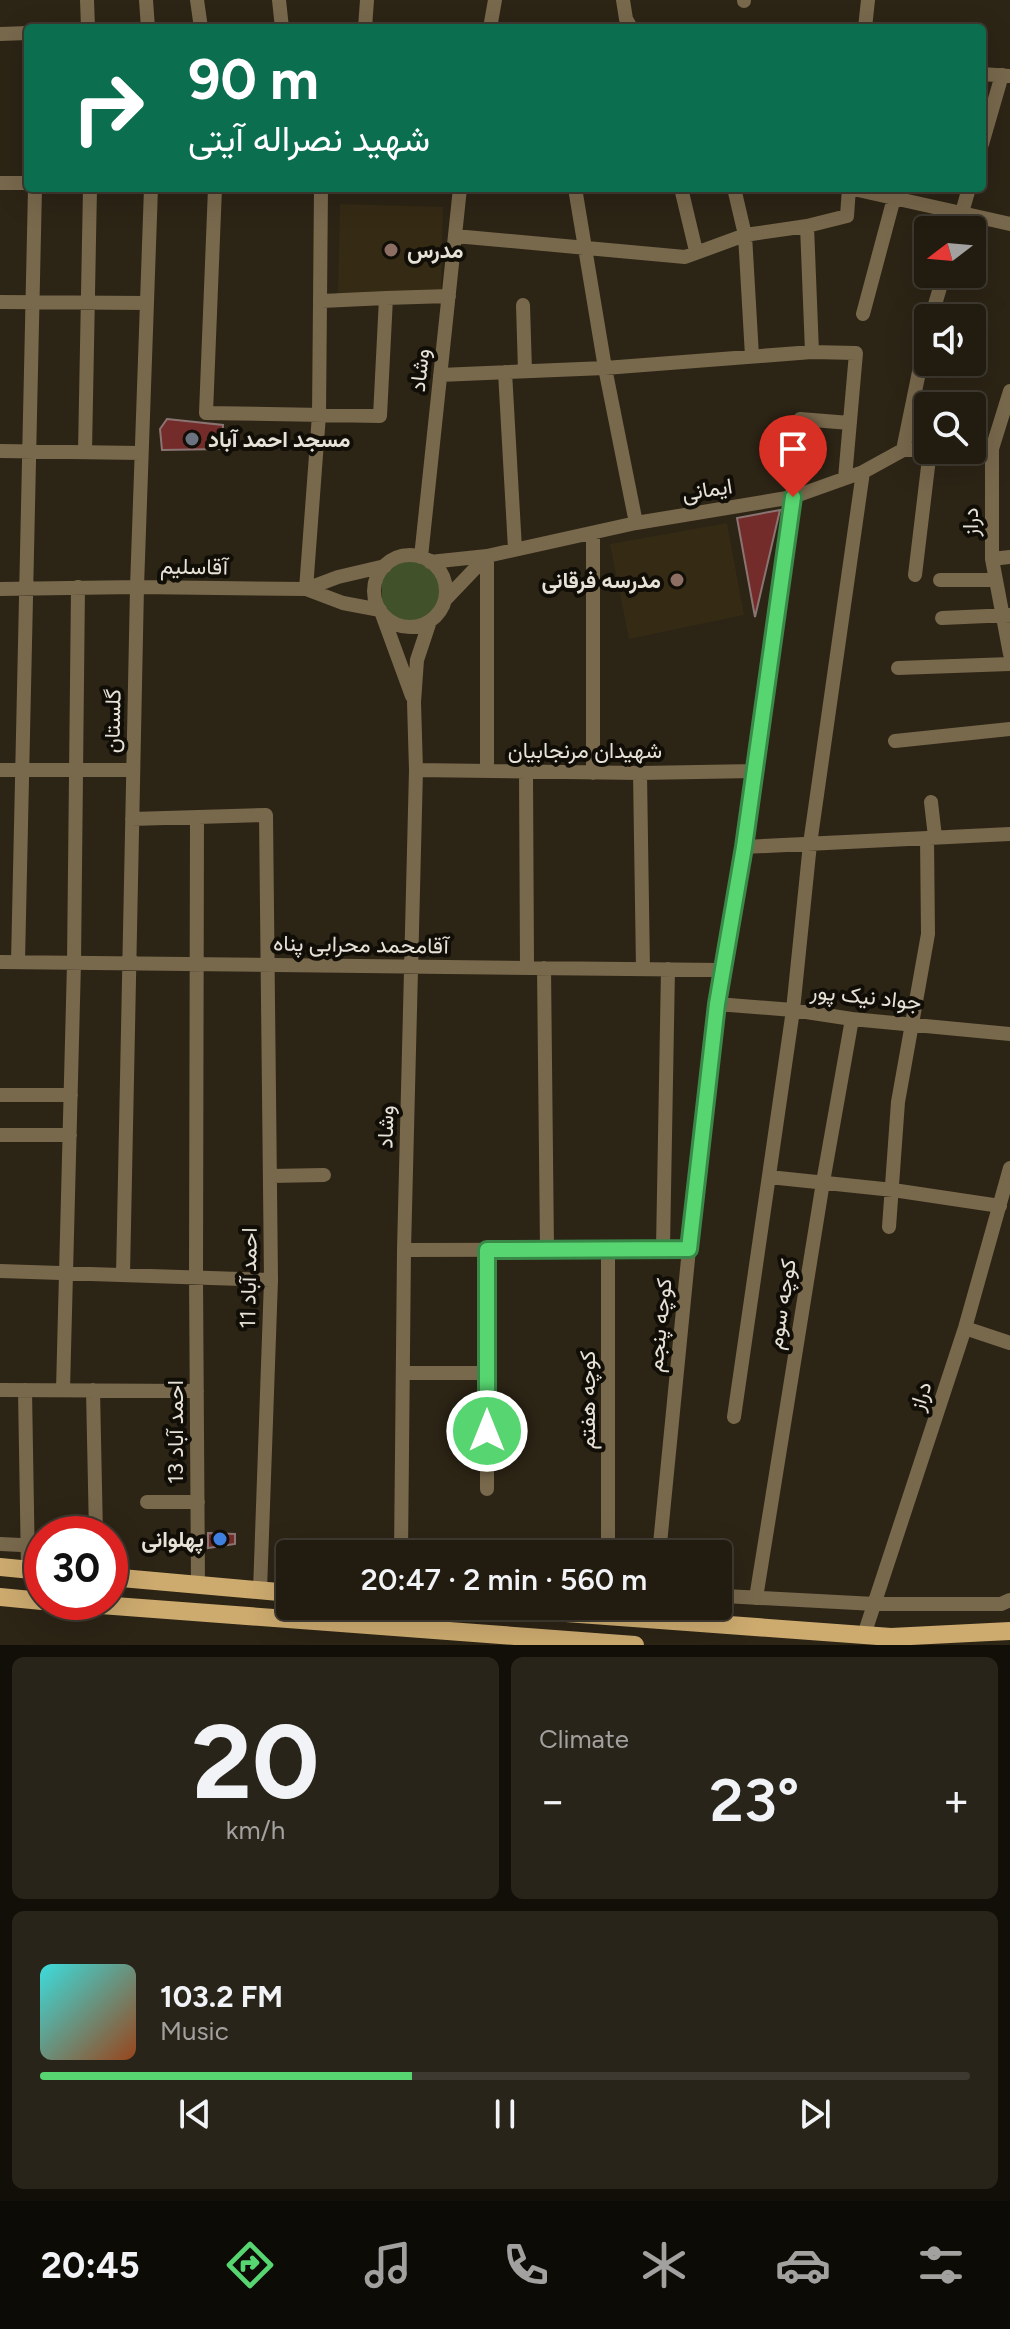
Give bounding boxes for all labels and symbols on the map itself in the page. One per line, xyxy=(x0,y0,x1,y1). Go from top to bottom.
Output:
north arrow xyxy=(914,216,986,288)
place label: مدرس xyxy=(407,237,464,264)
marker: مدرس xyxy=(382,241,400,259)
street label: وشاد xyxy=(404,347,435,393)
pin xyxy=(759,415,827,497)
place label: مسجد احمد آباد xyxy=(208,426,351,453)
marker: مسجد احمد آباد xyxy=(183,430,201,448)
street label: ایمانی xyxy=(680,472,734,507)
street label: دراز xyxy=(957,507,984,538)
street label: آقاسلیم xyxy=(160,552,230,582)
place label: مدرسه فرقانی xyxy=(542,567,661,594)
marker: مدرسه فرقانی xyxy=(668,571,686,589)
street label: گلستان xyxy=(98,688,127,753)
street label: شهیدان مرنجابیان xyxy=(508,737,662,764)
street label: آقامحمد محرابی پناه xyxy=(273,929,451,961)
street label: جواد نیک پور xyxy=(808,977,923,1017)
street label: وشاد xyxy=(372,1105,399,1149)
street label: احمد آباد 11 xyxy=(234,1227,263,1329)
street label: کوچه سوم xyxy=(761,1257,803,1351)
street label: کوچه پنجم xyxy=(641,1277,679,1373)
street label: کوچه هفتم xyxy=(574,1350,602,1450)
street label: دراز xyxy=(903,1378,938,1415)
street label: احمد آباد 13 xyxy=(162,1380,189,1484)
position arrow xyxy=(445,1389,529,1473)
speed limit sign: 30 xyxy=(24,1516,128,1620)
place label: پهلوانی xyxy=(141,1526,204,1555)
marker: پهلوانی xyxy=(211,1530,229,1548)

